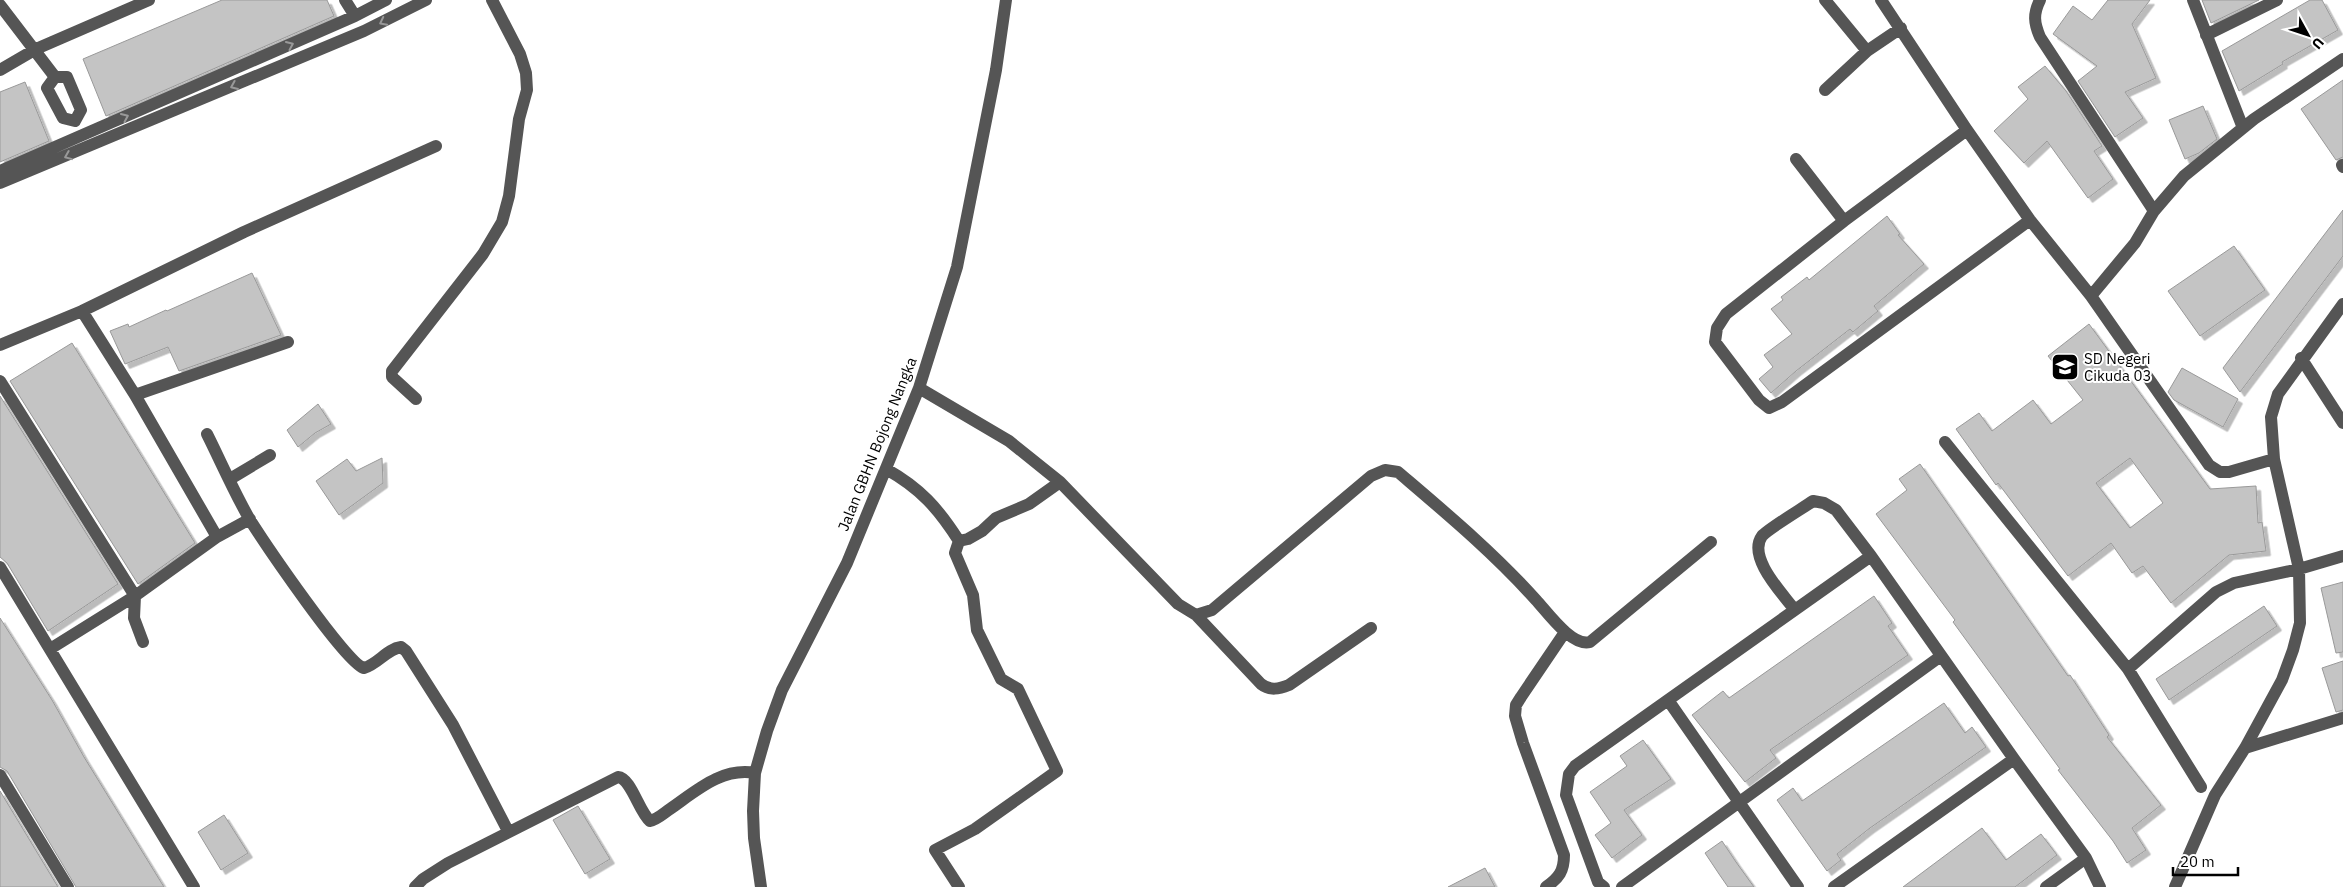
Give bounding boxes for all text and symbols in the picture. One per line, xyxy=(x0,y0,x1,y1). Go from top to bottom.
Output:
north arrow xyxy=(2283,10,2333,60)
one-way arrow xyxy=(379,16,388,26)
text: U xyxy=(2308,34,2328,53)
one-way arrow xyxy=(285,40,294,51)
one-way arrow xyxy=(230,80,239,91)
one-way arrow xyxy=(120,112,129,123)
one-way arrow xyxy=(64,150,72,160)
place label: SD Negeri Cikuda 03 xyxy=(2084,349,2152,385)
school or university icon: SD Negeri Cikuda 03 xyxy=(2050,352,2080,382)
street label: Jalan GBHN Bojong Nangka xyxy=(833,354,921,534)
scale bar xyxy=(2173,844,2238,876)
text: 20 m xyxy=(2180,852,2215,871)

